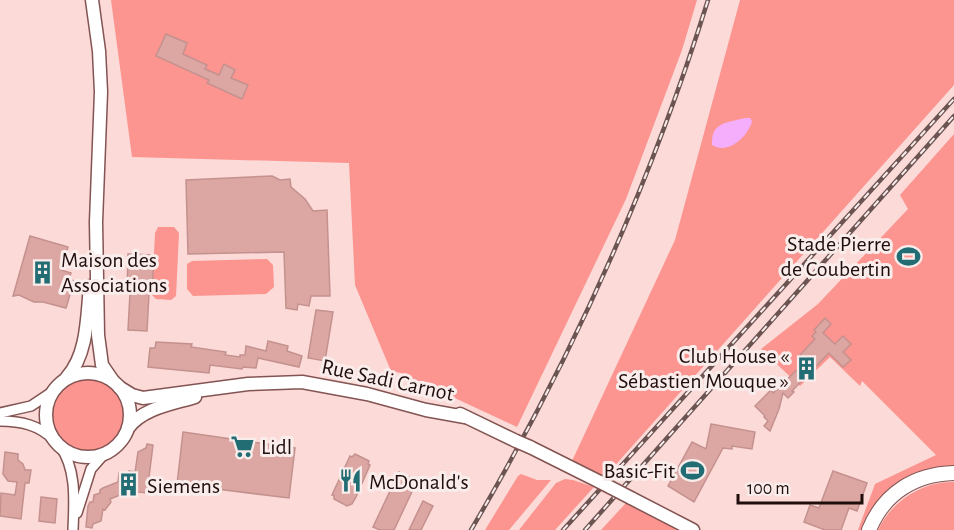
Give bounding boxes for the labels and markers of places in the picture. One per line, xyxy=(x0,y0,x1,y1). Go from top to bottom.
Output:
place label: Stade Pierre de Coubertin xyxy=(781,233,891,280)
sports icon: Stade Pierre de Coubertin xyxy=(896,243,922,269)
place label: Maison des Associations xyxy=(61,249,167,296)
building icon: Maison des Associations xyxy=(30,259,56,285)
place label: Club House « Sébastien Mouque » xyxy=(618,345,789,392)
building icon: Club House « Sébastien Mouque » xyxy=(794,355,820,381)
supermarket icon: Lidl xyxy=(230,433,256,459)
place label: Lidl xyxy=(261,436,292,458)
sports icon: Basic-Fit xyxy=(680,457,706,483)
place label: Basic-Fit xyxy=(604,460,675,482)
restaurant icon: McDonald's xyxy=(338,468,364,494)
place label: McDonald's xyxy=(369,471,469,493)
building icon: Siemens xyxy=(116,472,142,498)
place label: Siemens xyxy=(147,475,220,497)

